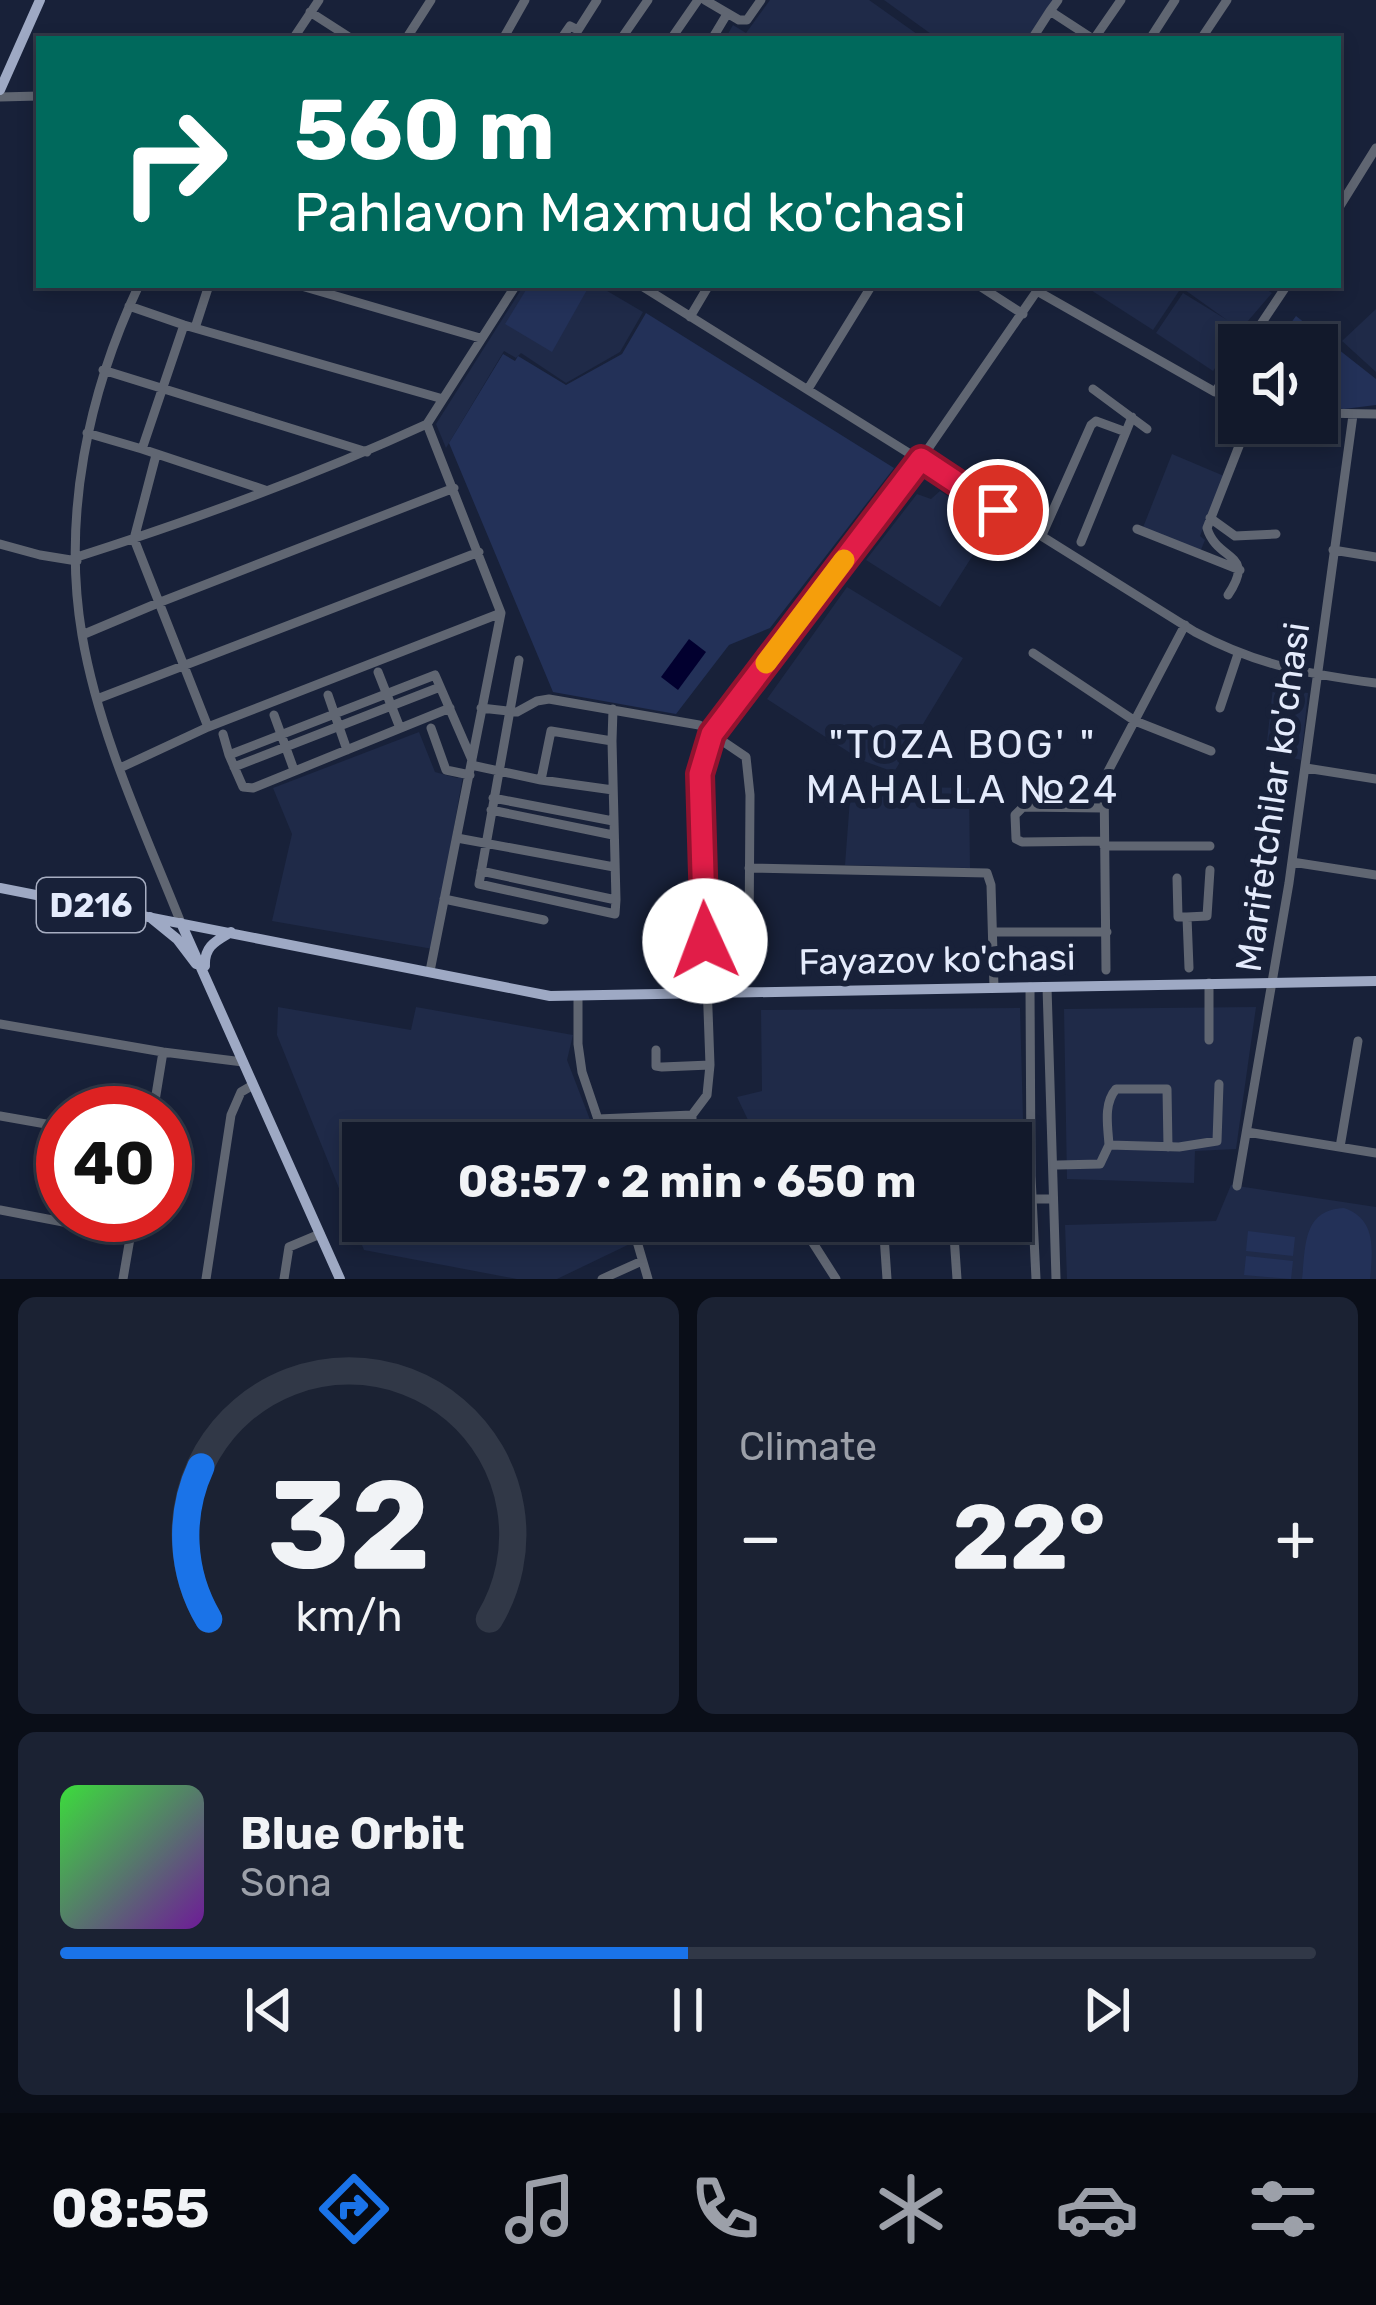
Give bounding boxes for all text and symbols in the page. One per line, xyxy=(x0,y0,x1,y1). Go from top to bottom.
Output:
text: 560 m xyxy=(294,80,555,180)
icon: right xyxy=(96,84,252,240)
text: Pahlavon Maxmud ko'chasi xyxy=(294,181,966,245)
map controls xyxy=(1218,324,1338,444)
button: sound xyxy=(1218,324,1338,444)
pin xyxy=(947,459,1049,561)
icon: arrive xyxy=(965,477,1031,543)
street label: Marifetchilar ko'chasi xyxy=(1227,620,1318,974)
district label: "TOZA BOG' " MAHALLA №24 xyxy=(806,722,1120,813)
road number: D216 xyxy=(37,878,145,932)
position arrow xyxy=(642,878,768,1004)
street label: Fayazov ko'chasi xyxy=(798,936,1076,983)
speed limit sign: 40 xyxy=(36,1086,192,1242)
text: 08:57 · 2 min · 650 m xyxy=(458,1155,916,1208)
text: Climate xyxy=(739,1424,877,1470)
text: 32 xyxy=(267,1451,430,1599)
text: 22° xyxy=(951,1484,1105,1591)
text: − xyxy=(739,1498,782,1577)
text: + xyxy=(1275,1498,1316,1577)
text: km/h xyxy=(295,1590,402,1641)
text: Blue Orbit xyxy=(240,1807,464,1860)
text: Sona xyxy=(240,1860,332,1906)
icon: previous xyxy=(236,1977,302,2043)
icon: pause xyxy=(655,1977,721,2043)
icon: next xyxy=(1074,1977,1140,2043)
icon: directions xyxy=(312,2167,396,2251)
icon: music xyxy=(498,2167,582,2251)
icon: phone xyxy=(683,2167,767,2251)
icon: climate xyxy=(869,2167,953,2251)
icon: car xyxy=(1055,2167,1139,2251)
icon: filters xyxy=(1241,2167,1325,2251)
text: 08:55 xyxy=(51,2177,210,2241)

